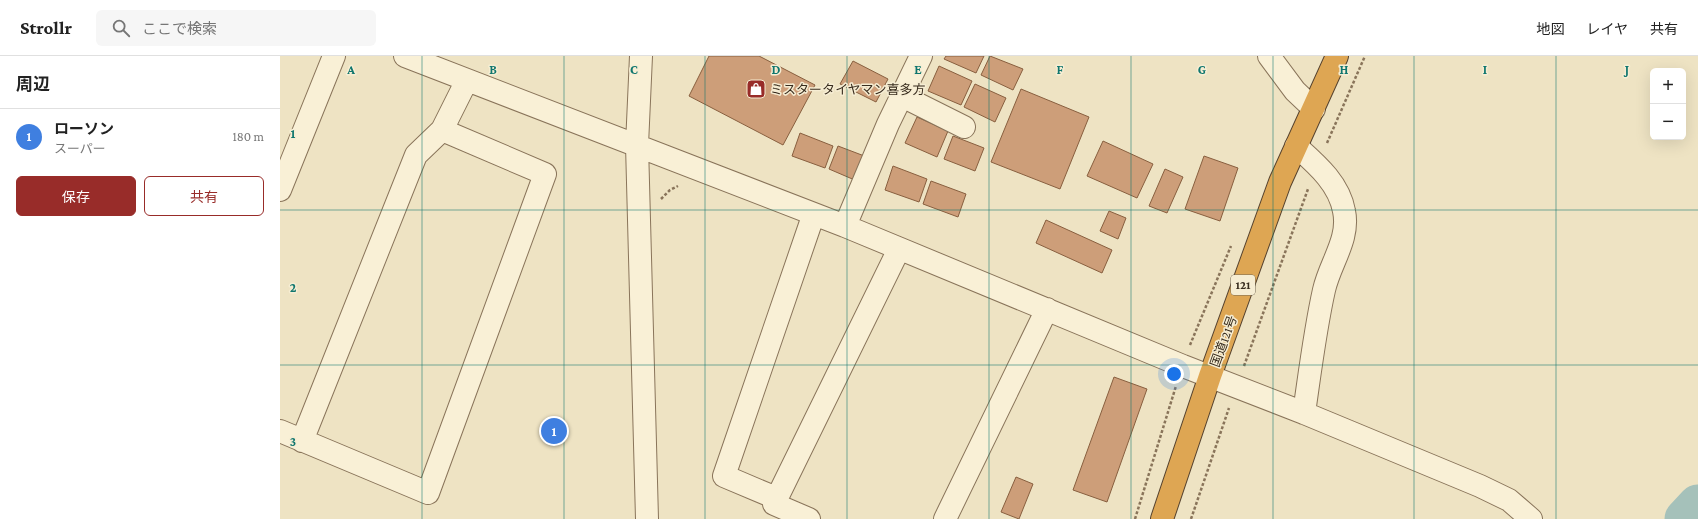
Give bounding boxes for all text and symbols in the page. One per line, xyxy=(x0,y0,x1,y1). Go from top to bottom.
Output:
search box xyxy=(96,10,376,46)
text: Strollr xyxy=(20,17,72,38)
icon: search xyxy=(110,17,132,39)
text: ここで検索 xyxy=(142,21,217,37)
text: 地図 xyxy=(1536,21,1564,37)
text: レイヤ xyxy=(1586,21,1628,37)
text: 共有 xyxy=(1650,21,1678,37)
text: A xyxy=(346,62,355,77)
text: B xyxy=(489,62,497,77)
text: C xyxy=(630,62,638,77)
text: D xyxy=(772,62,781,77)
text: E xyxy=(914,62,922,77)
text: F xyxy=(1057,62,1064,77)
text: G xyxy=(1198,62,1206,77)
text: H xyxy=(1340,62,1349,77)
text: I xyxy=(1483,62,1487,77)
text: J xyxy=(1623,62,1629,77)
map controls xyxy=(1650,68,1686,140)
button: + xyxy=(1650,68,1686,104)
text: 周辺 xyxy=(16,75,50,94)
shop icon: ミスタータイヤマン喜多方 xyxy=(745,78,767,100)
place label: ミスタータイヤマン喜多方 xyxy=(770,82,926,97)
button: − xyxy=(1650,104,1686,140)
text: ローソン xyxy=(54,121,114,137)
text: 1 xyxy=(291,126,296,141)
text: 1 xyxy=(27,129,31,144)
text: 180 m xyxy=(232,129,264,144)
text: スーパー xyxy=(54,141,106,156)
button: 保存 xyxy=(16,176,136,216)
button: 共有 xyxy=(144,176,264,216)
road number: 121 xyxy=(1231,275,1255,295)
text: 2 xyxy=(290,280,297,295)
street label: 国道121号 xyxy=(1207,313,1240,369)
your location xyxy=(1164,364,1184,384)
pin: 1 xyxy=(541,416,567,446)
text: 3 xyxy=(290,434,296,449)

